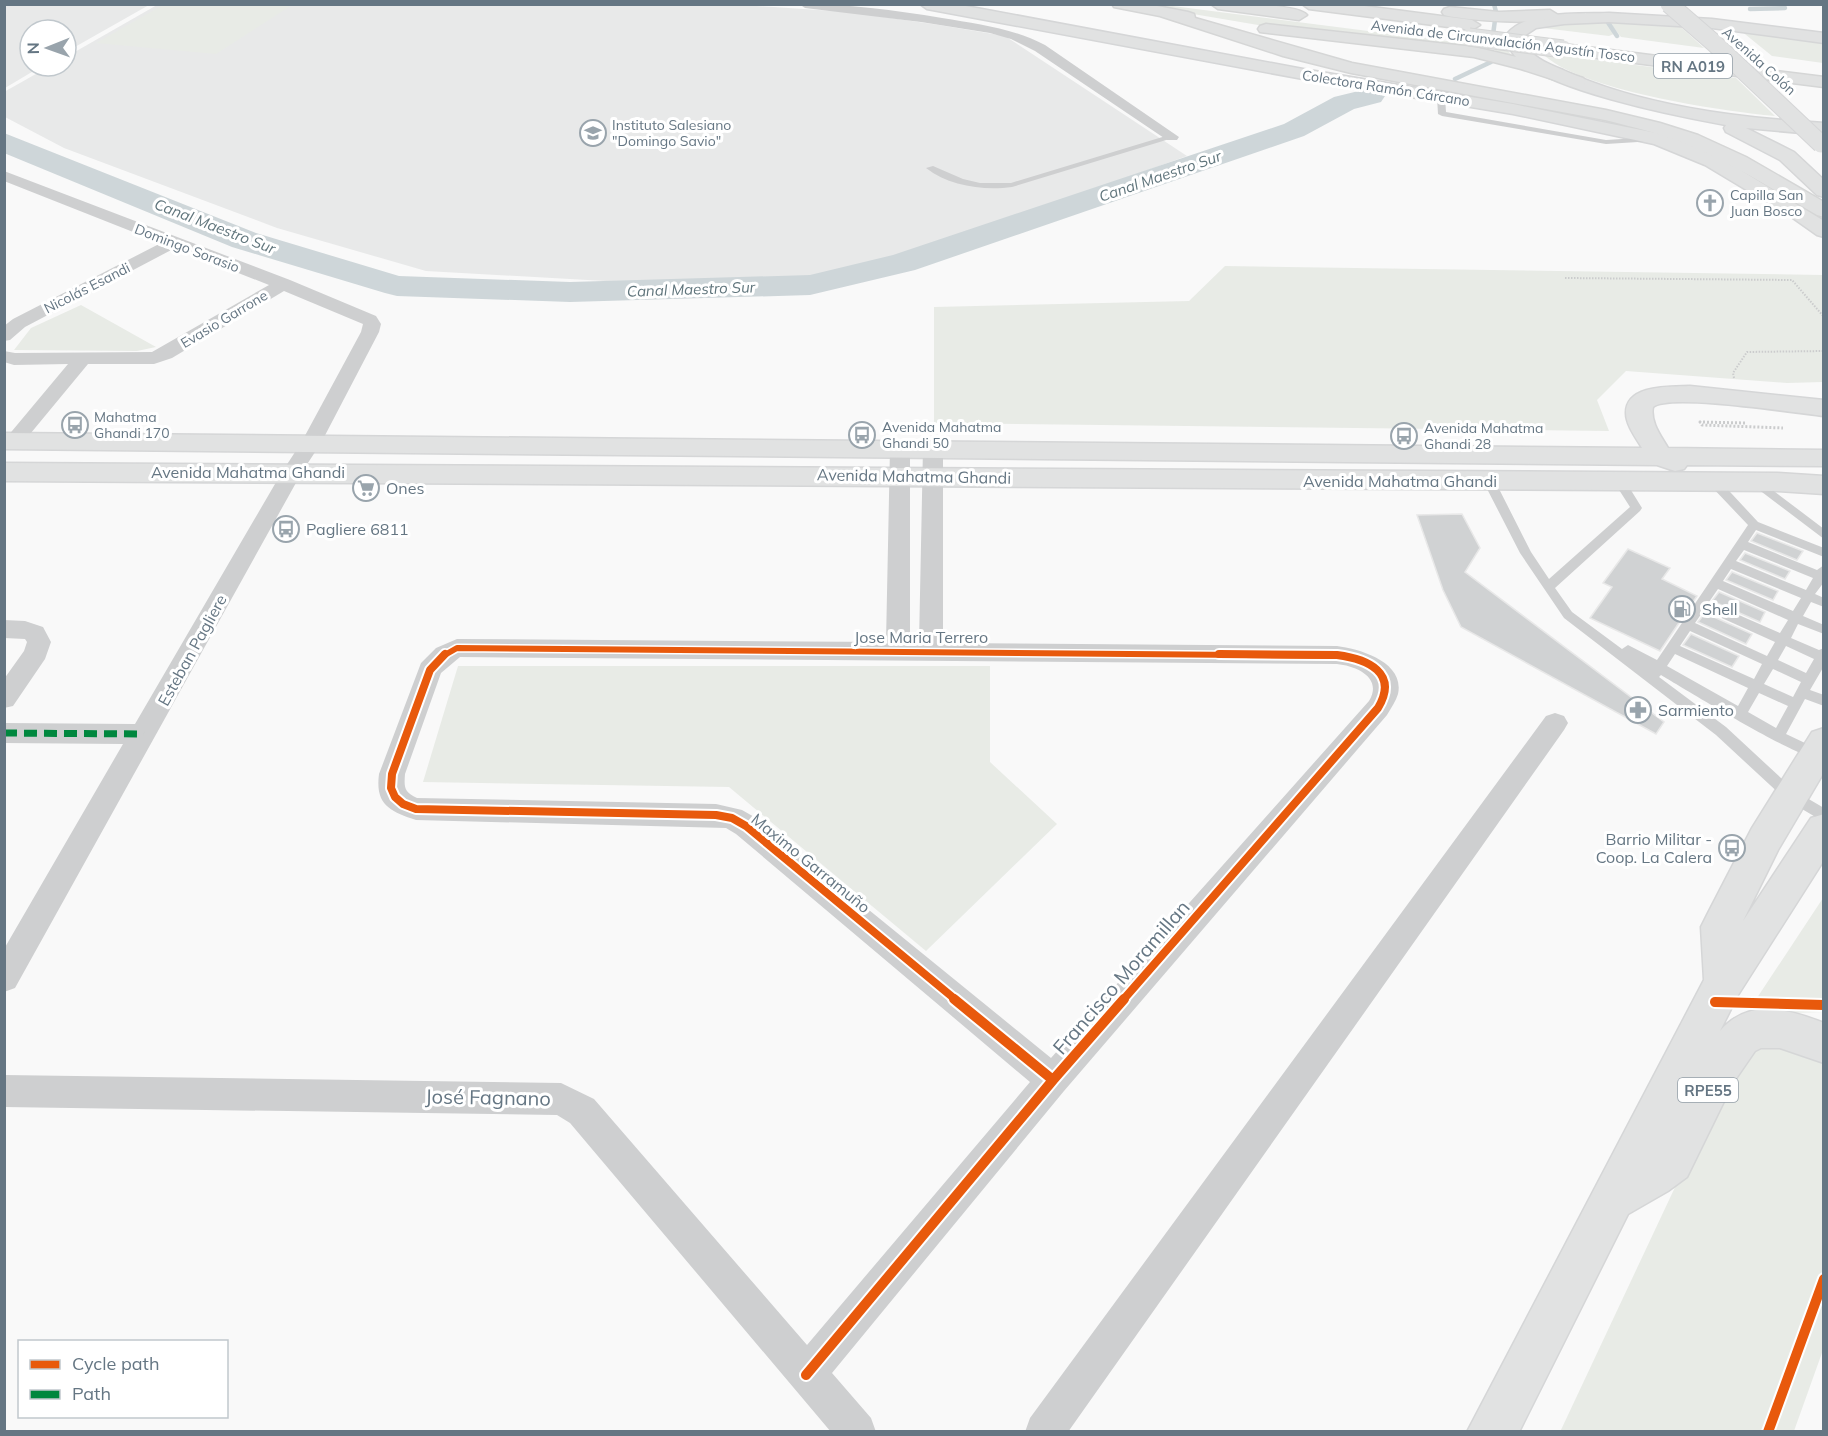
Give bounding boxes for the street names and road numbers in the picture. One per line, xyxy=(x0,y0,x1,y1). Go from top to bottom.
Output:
street label: Avenida de Circunvalación Agustín Tosco xyxy=(1370,16,1636,66)
street label: Avenida Colón xyxy=(1718,23,1800,99)
road number: RN A019 xyxy=(1654,54,1732,78)
street label: Colectora Ramón Cárcano xyxy=(1301,66,1471,110)
street label: Domingo Sorasio xyxy=(132,220,242,276)
street label: Nicolás Esandi xyxy=(41,259,133,317)
street label: Evasio Garrone xyxy=(177,286,271,352)
street label: Avenida Mahatma Ghandi xyxy=(151,462,345,482)
street label: Avenida Mahatma Ghandi xyxy=(817,464,1011,488)
street label: Avenida Mahatma Ghandi xyxy=(1303,471,1497,491)
street label: Esteban Pagliere xyxy=(153,591,231,709)
street label: Jose Maria Terrero xyxy=(854,627,988,647)
street label: Maximo Garramuño xyxy=(747,809,875,917)
street label: Francisco Moramillan xyxy=(1047,895,1195,1059)
road number: RPE55 xyxy=(1678,1078,1738,1102)
street label: José Fagnano xyxy=(425,1083,551,1111)

